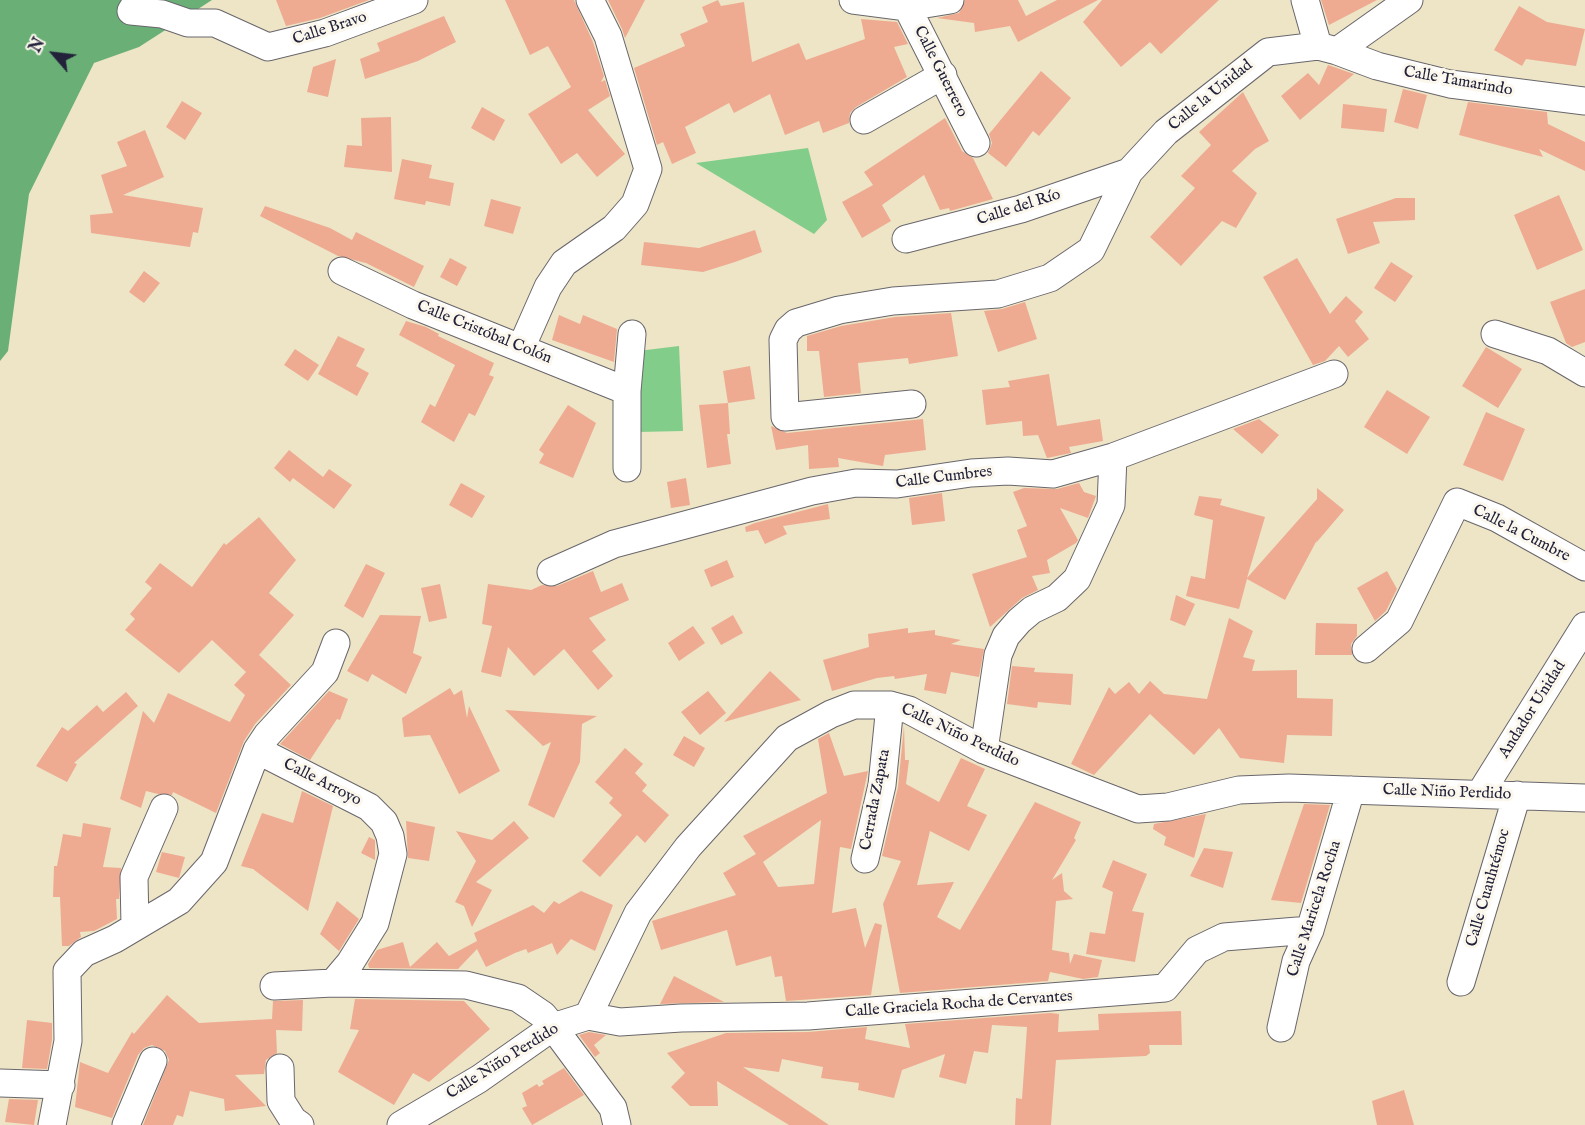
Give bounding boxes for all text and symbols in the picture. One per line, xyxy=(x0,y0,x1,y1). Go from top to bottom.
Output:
street label: Calle Bravo xyxy=(291,8,369,50)
street label: Calle Guerrero xyxy=(909,23,971,121)
north arrow xyxy=(24,24,84,84)
text: N xyxy=(26,35,50,56)
street label: Calle la Unidad xyxy=(1165,56,1257,136)
street label: Calle Tamarindo xyxy=(1402,63,1514,101)
street label: Calle del Río xyxy=(975,185,1063,231)
street label: Calle Cristóbal Colón xyxy=(414,297,554,369)
street label: Calle Cumbres xyxy=(895,463,993,493)
street label: Calle la Cumbre xyxy=(1469,501,1573,567)
street label: Andador Unidad xyxy=(1495,658,1571,762)
street label: Calle Niño Perdido xyxy=(898,700,1022,772)
street label: Cerrada Zapata xyxy=(857,748,895,852)
street label: Calle Arroyo xyxy=(280,755,364,811)
street label: Calle Niño Perdido xyxy=(1382,781,1512,805)
street label: Calle Cuauhtémoc xyxy=(1463,827,1515,949)
street label: Calle Maricela Rocha xyxy=(1284,839,1346,979)
street label: Calle Graciela Rocha de Cervantes xyxy=(845,987,1073,1023)
street label: Calle Niño Perdido xyxy=(443,1020,563,1104)

